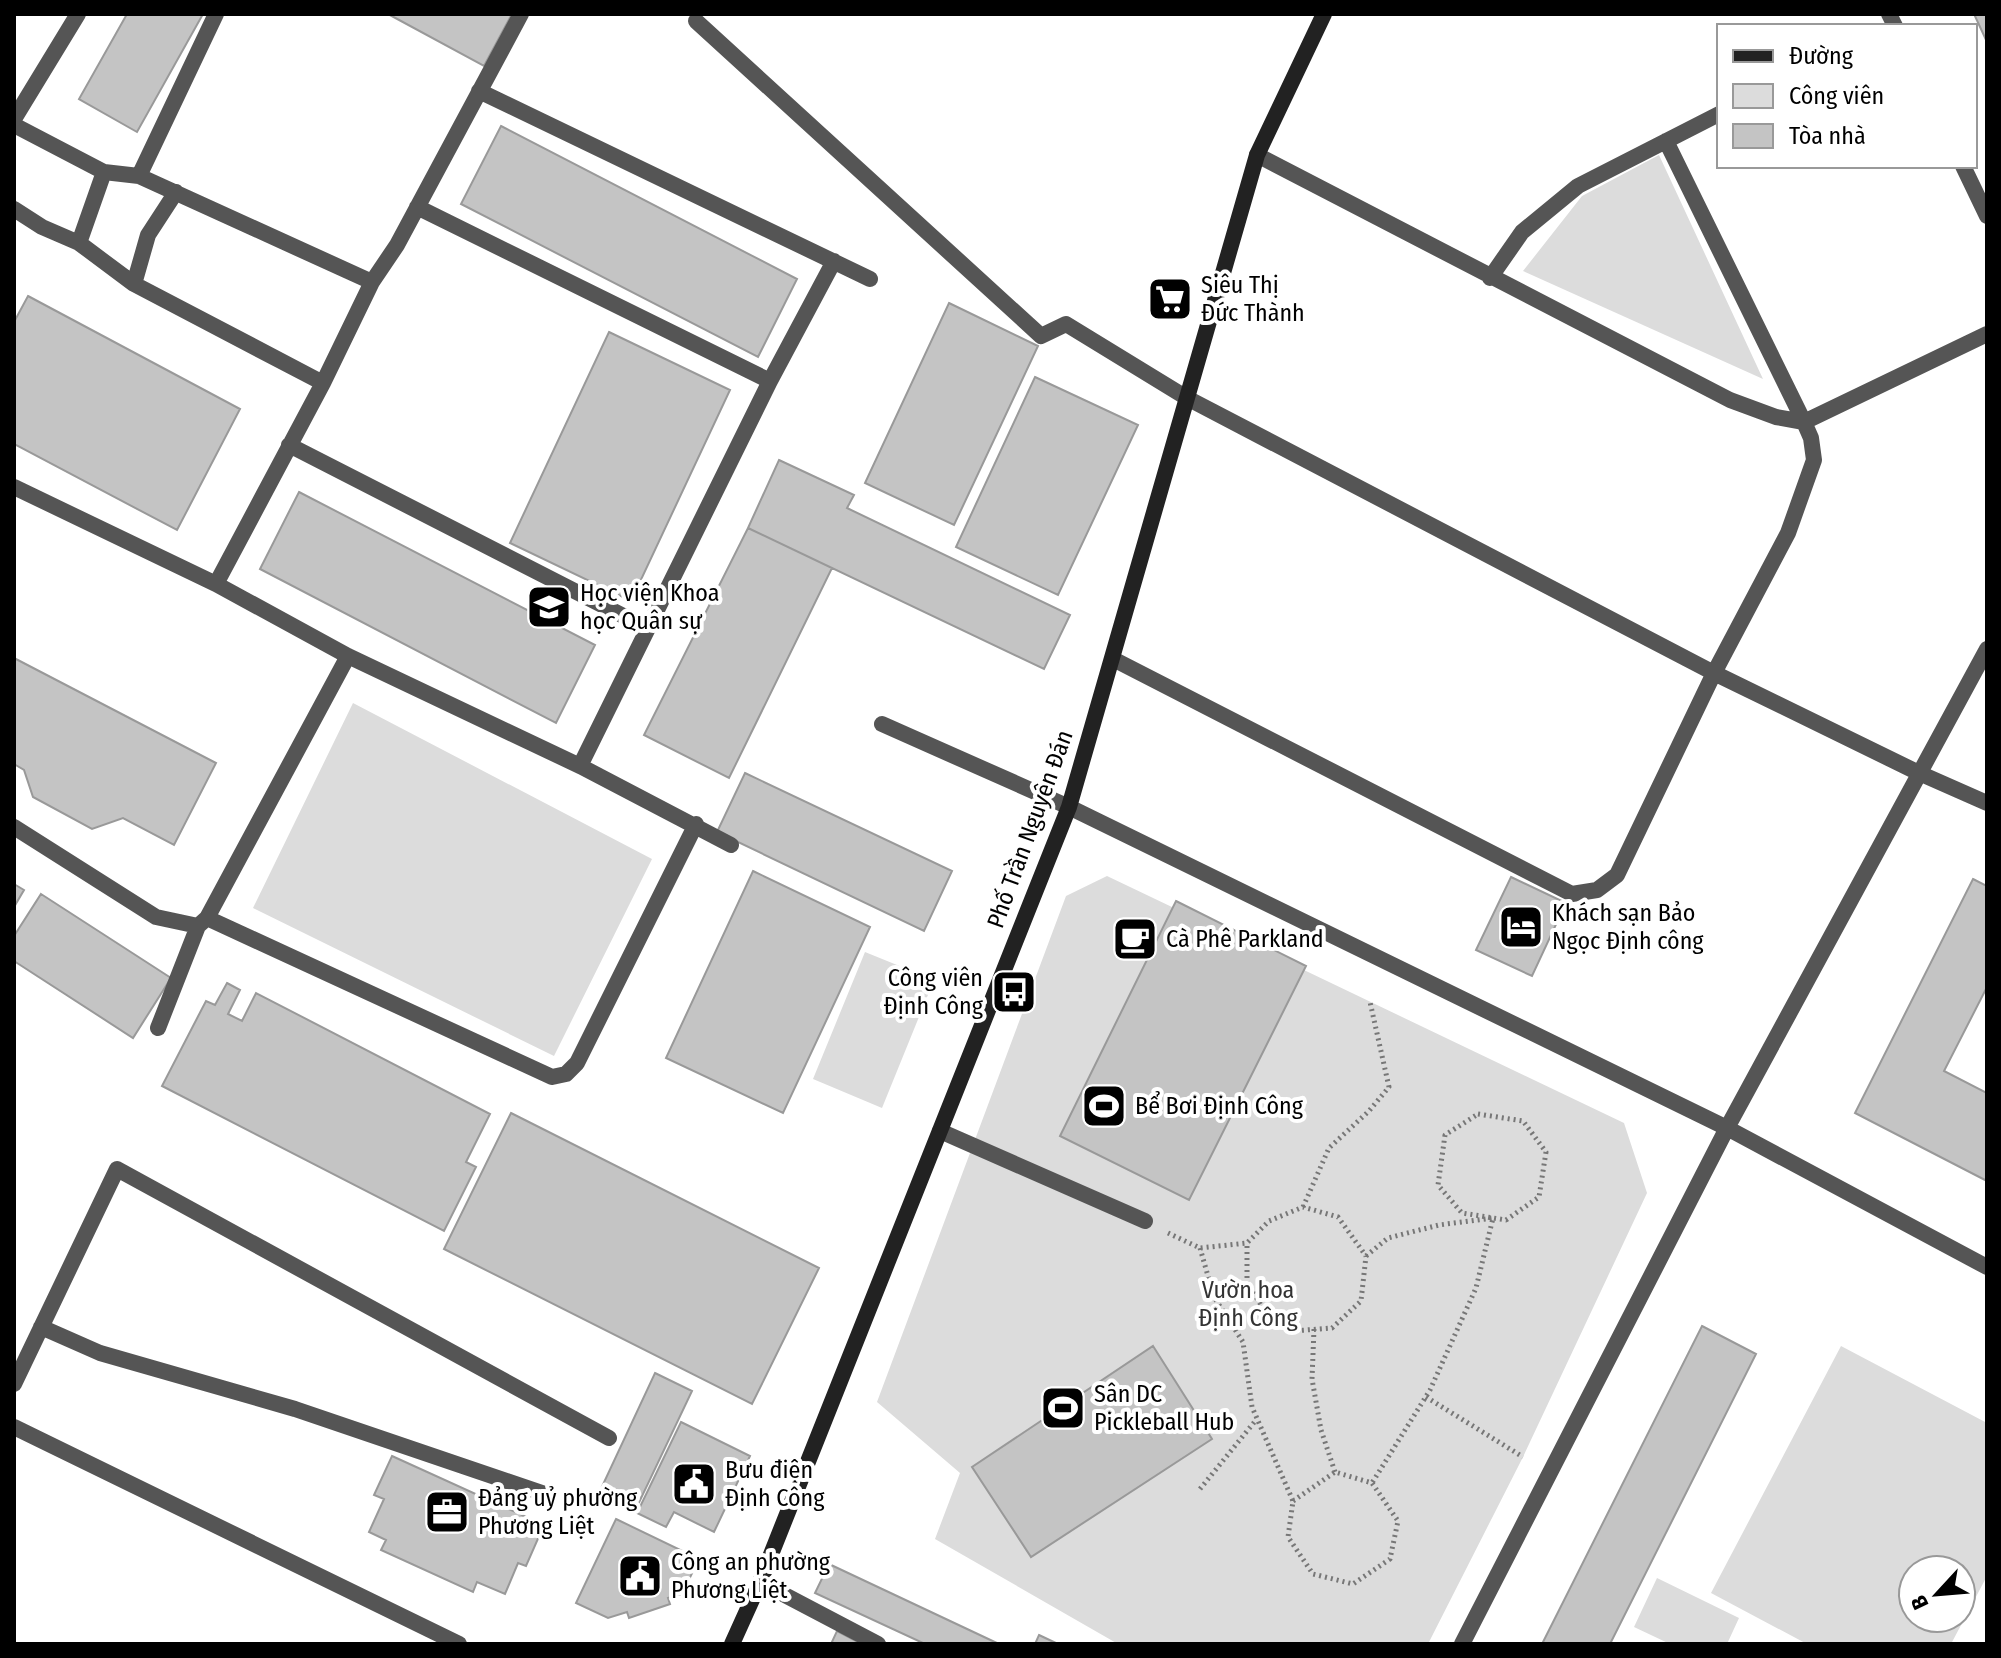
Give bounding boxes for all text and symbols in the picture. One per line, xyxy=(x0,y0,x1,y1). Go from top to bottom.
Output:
legend xyxy=(1717,24,1977,168)
text: Đường xyxy=(1789,42,1854,70)
text: Công viên xyxy=(1789,82,1884,110)
text: Tòa nhà xyxy=(1789,122,1866,150)
place label: Siêu Thị Đức Thành xyxy=(1201,271,1305,327)
supermarket icon: Siêu Thị Đức Thành xyxy=(1146,275,1194,323)
place label: Học viện Khoa học Quân sự xyxy=(580,579,719,635)
school or university icon: Học viện Khoa học Quân sự xyxy=(525,583,573,631)
street label: Phố Trần Nguyên Đán xyxy=(981,726,1079,932)
place label: Khách sạn Bảo Ngọc Định công xyxy=(1552,899,1704,955)
hotel icon: Khách sạn Bảo Ngọc Định công xyxy=(1497,903,1545,951)
cafe icon: Cà Phê Parkland xyxy=(1111,915,1159,963)
place label: Cà Phê Parkland xyxy=(1166,925,1324,953)
place label: Công viên Định Công xyxy=(884,964,984,1020)
bus stop icon: Công viên Định Công xyxy=(990,968,1038,1016)
sports icon: Bể Bơi Định Công xyxy=(1080,1082,1128,1130)
place label: Bể Bơi Định Công xyxy=(1135,1090,1304,1120)
park label: Vườn hoa Định Công xyxy=(1198,1276,1298,1332)
place label: Sân DC Pickleball Hub xyxy=(1094,1380,1234,1436)
sports icon: Sân DC Pickleball Hub xyxy=(1039,1384,1087,1432)
place label: Bưu điện Định Công xyxy=(725,1456,825,1512)
public building icon: Bưu điện Định Công xyxy=(670,1460,718,1508)
place label: Đảng uỷ phường Phương Liệt xyxy=(478,1484,638,1540)
office icon: Đảng uỷ phường Phương Liệt xyxy=(423,1488,471,1536)
place label: Công an phường Phương Liệt xyxy=(671,1548,831,1604)
public building icon: Công an phường Phương Liệt xyxy=(616,1552,664,1600)
north arrow xyxy=(1897,1554,1977,1634)
text: B xyxy=(1905,1591,1934,1614)

